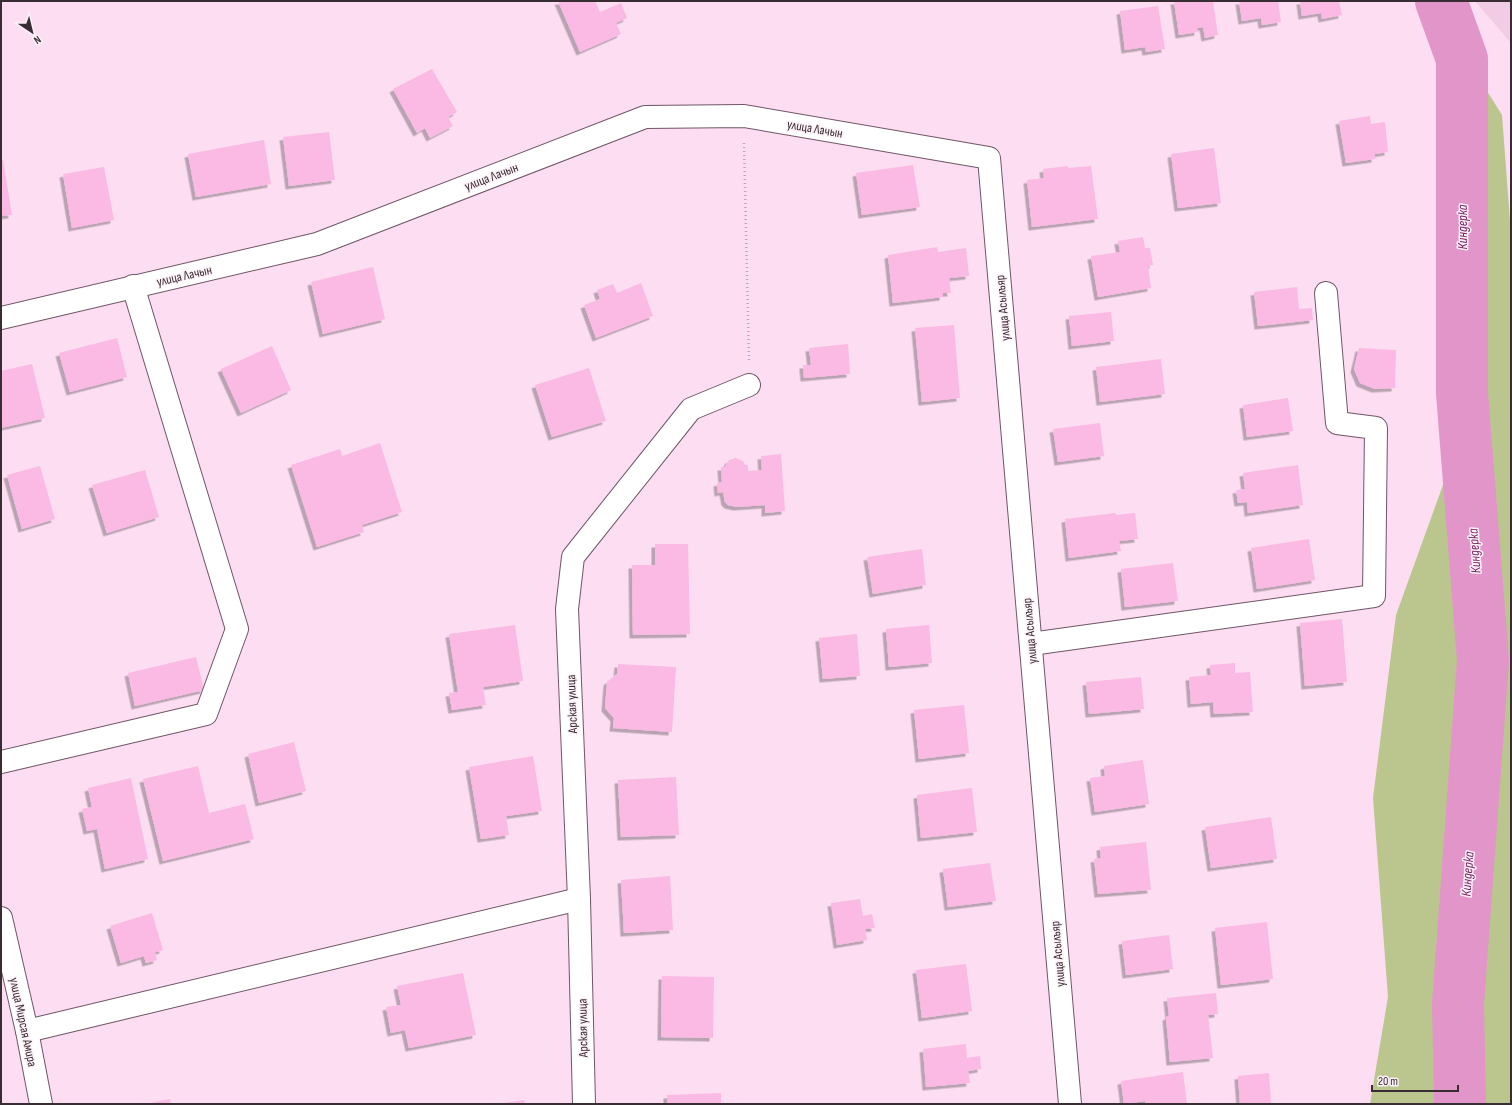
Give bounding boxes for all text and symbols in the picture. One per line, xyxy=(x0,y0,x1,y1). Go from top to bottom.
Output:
north arrow xyxy=(12,12,52,52)
text: N xyxy=(31,33,44,47)
street label: улица Лачын xyxy=(786,116,844,142)
street label: улица Лачын xyxy=(462,159,520,194)
water label: Киндерка xyxy=(1454,204,1471,250)
street label: улица Лачын xyxy=(155,262,213,290)
street label: улица Асылъяр xyxy=(992,274,1014,342)
water label: Киндерка xyxy=(1464,528,1485,574)
street label: улица Асылъяр xyxy=(1019,597,1041,665)
street label: Арская улица xyxy=(563,674,581,735)
water label: Киндерка xyxy=(1457,851,1478,897)
street label: улица Асылъяр xyxy=(1047,920,1069,988)
street label: улица Мирсая Амира xyxy=(6,976,40,1068)
street label: Арская улица xyxy=(574,998,592,1059)
scale bar xyxy=(1372,1067,1458,1093)
text: 20 m xyxy=(1378,1074,1398,1089)

